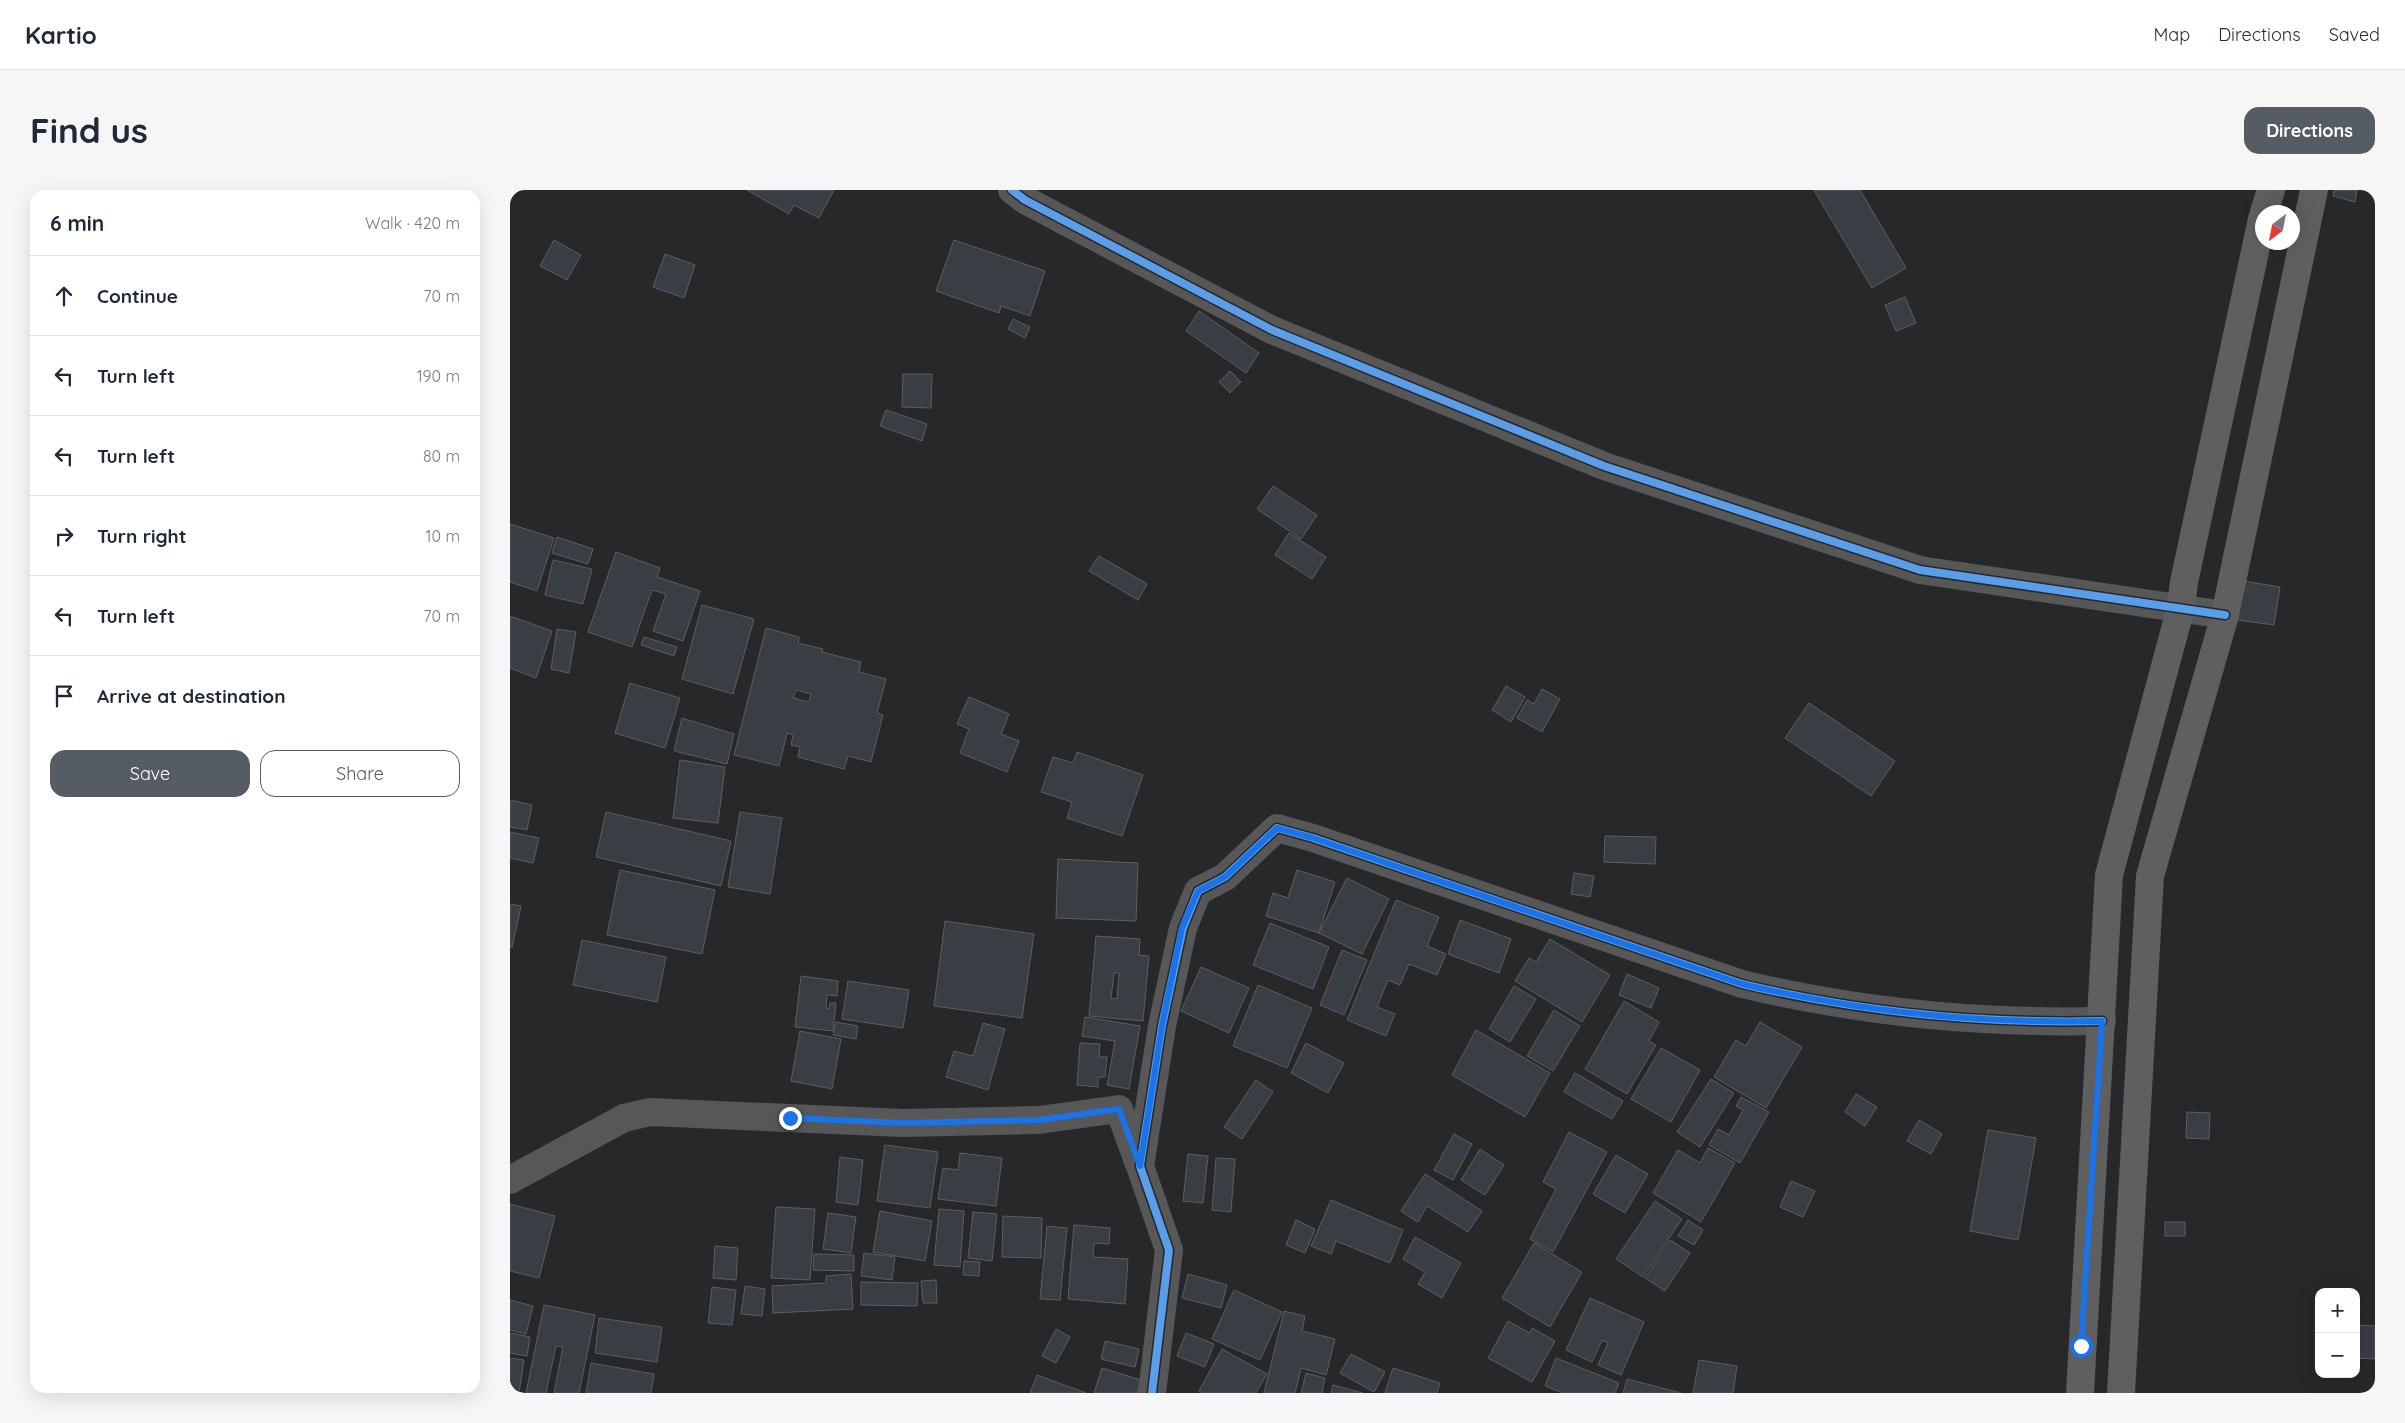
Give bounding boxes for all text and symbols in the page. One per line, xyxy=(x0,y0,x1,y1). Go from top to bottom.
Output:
text: Kartio xyxy=(25,20,97,50)
text: Map xyxy=(2153,23,2190,46)
text: Directions xyxy=(2218,23,2301,46)
text: Saved xyxy=(2329,23,2380,46)
button: Directions xyxy=(2244,107,2375,154)
text: Find us xyxy=(30,108,148,152)
north arrow xyxy=(2255,205,2300,250)
text: 6 min xyxy=(50,210,104,236)
text: Walk · 420 m xyxy=(365,213,460,233)
icon: ahead xyxy=(50,282,78,310)
text: Continue xyxy=(97,284,178,308)
text: 70 m xyxy=(423,286,460,306)
icon: left xyxy=(50,362,78,390)
text: Turn left xyxy=(97,364,175,388)
text: 190 m xyxy=(417,366,460,386)
icon: left xyxy=(50,442,78,470)
text: Turn left xyxy=(97,444,175,468)
text: 80 m xyxy=(423,446,460,466)
icon: right xyxy=(50,522,78,550)
text: Turn right xyxy=(97,524,186,548)
text: 10 m xyxy=(426,526,460,546)
icon: left xyxy=(50,602,78,630)
text: Turn left xyxy=(97,604,175,628)
text: 70 m xyxy=(423,606,460,626)
icon: arrive xyxy=(50,682,78,710)
text: Arrive at destination xyxy=(97,684,286,708)
button: Save xyxy=(50,750,250,797)
button: Share xyxy=(260,750,460,797)
route end xyxy=(779,1107,802,1130)
map controls xyxy=(2315,1288,2360,1378)
button: + xyxy=(2315,1288,2360,1333)
button: − xyxy=(2315,1333,2360,1378)
route start xyxy=(2070,1335,2093,1358)

